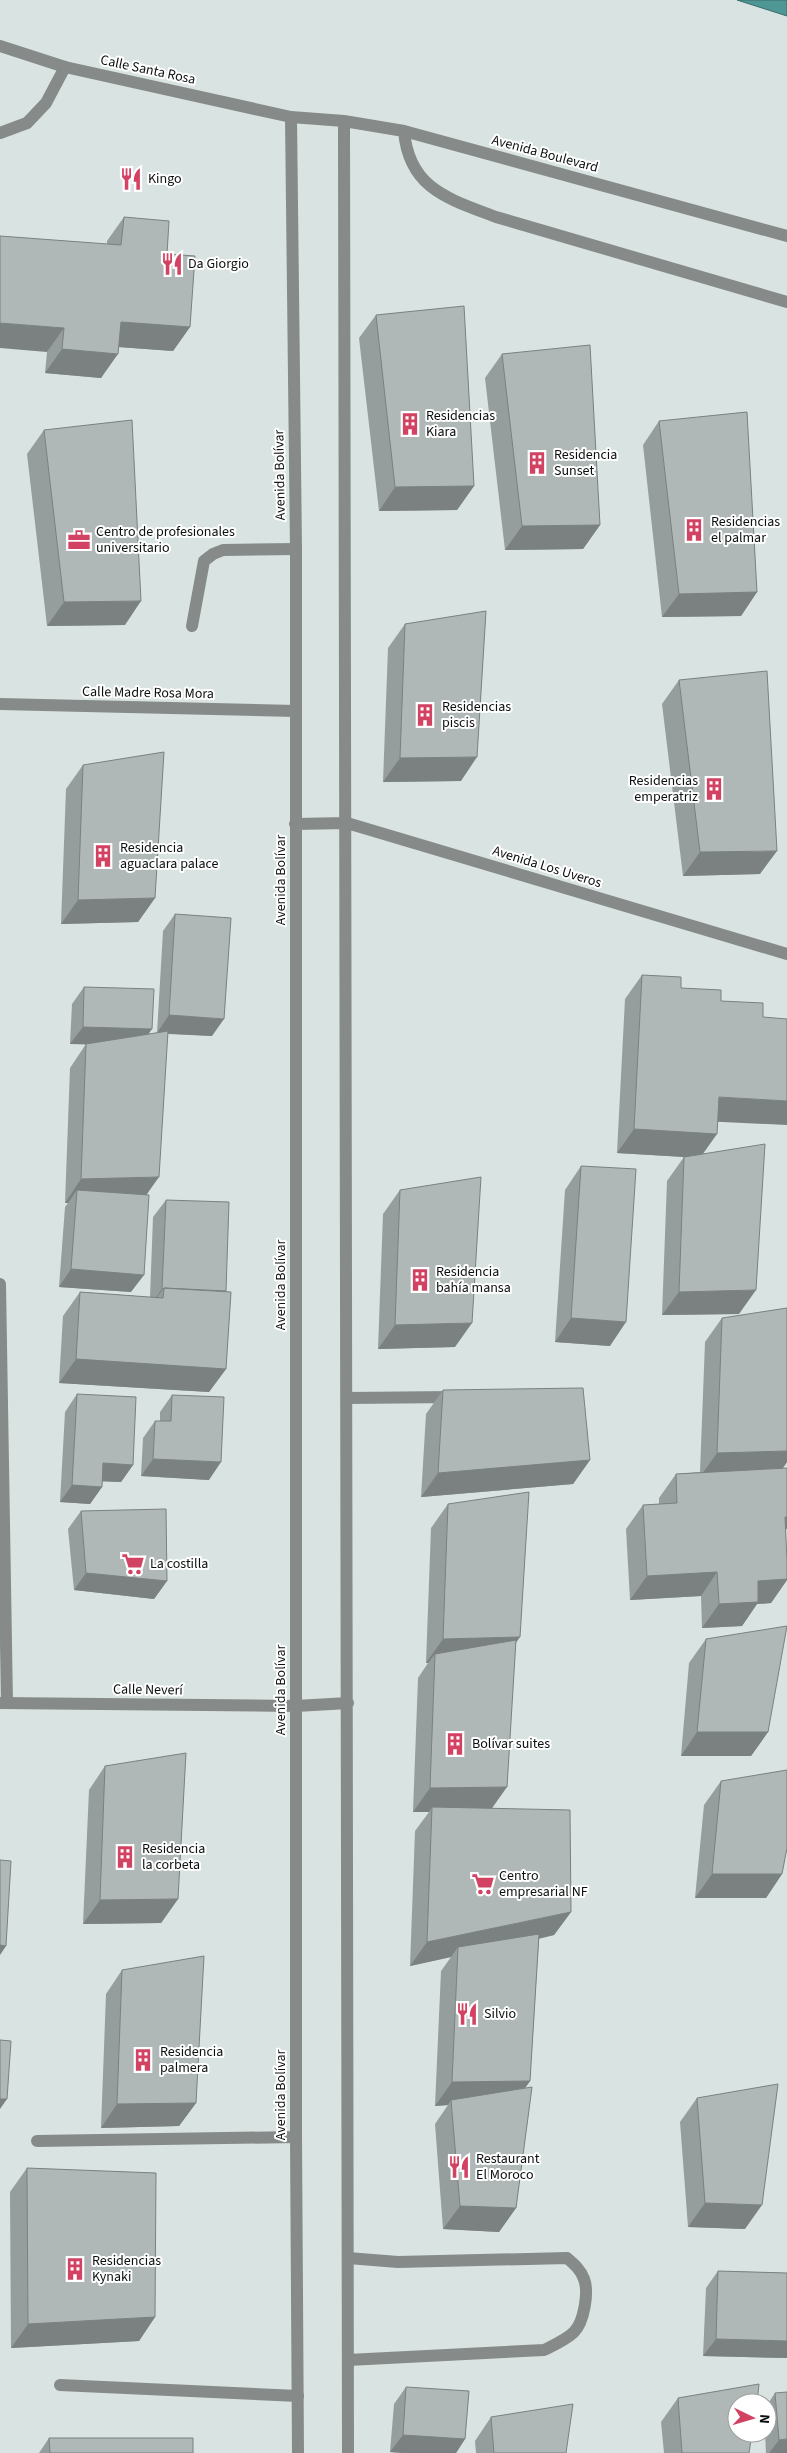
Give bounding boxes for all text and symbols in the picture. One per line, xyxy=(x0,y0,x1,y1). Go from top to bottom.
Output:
street label: Calle Santa Rosa xyxy=(99,50,197,90)
street label: Avenida Boulevard xyxy=(490,130,600,178)
restaurant icon: Kingo xyxy=(118,166,144,192)
place label: Kingo xyxy=(148,169,182,189)
restaurant icon: Da Giorgio xyxy=(159,251,185,277)
place label: Da Giorgio xyxy=(188,254,249,274)
place label: Residencias Kiara xyxy=(426,406,495,442)
building icon: Residencias Kiara xyxy=(397,411,423,437)
street label: Avenida Bolívar xyxy=(269,429,291,521)
place label: Residencia Sunset xyxy=(554,445,617,481)
building icon: Residencia Sunset xyxy=(524,450,550,476)
place label: Residencias el palmar xyxy=(711,512,780,548)
building icon: Residencias el palmar xyxy=(681,517,707,543)
place label: Centro de profesionales universitario xyxy=(96,522,235,558)
office icon: Centro de profesionales universitario xyxy=(66,527,92,553)
street label: Calle Madre Rosa Mora xyxy=(82,682,214,704)
place label: Residencias piscis xyxy=(442,697,511,733)
building icon: Residencias piscis xyxy=(412,702,438,728)
place label: Residencias emperatriz xyxy=(629,771,698,807)
building icon: Residencias emperatriz xyxy=(701,776,727,802)
street label: Avenida Bolívar xyxy=(271,835,291,925)
place label: Residencia aguaclara palace xyxy=(120,838,219,874)
street label: Avenida Los Uveros xyxy=(490,841,604,893)
building icon: Residencia aguaclara palace xyxy=(90,843,116,869)
street label: Avenida Bolívar xyxy=(271,1240,291,1330)
place label: Residencia bahía mansa xyxy=(436,1262,511,1298)
building icon: Residencia bahía mansa xyxy=(407,1267,433,1293)
supermarket icon: La costilla xyxy=(120,1551,146,1577)
place label: La costilla xyxy=(150,1554,208,1574)
street label: Avenida Bolívar xyxy=(271,1645,291,1735)
street label: Calle Neverí xyxy=(113,1679,184,1701)
building icon: Bolívar suites xyxy=(442,1731,468,1757)
place label: Bolívar suites xyxy=(472,1734,550,1754)
place label: Residencia la corbeta xyxy=(142,1839,205,1875)
building icon: Residencia la corbeta xyxy=(112,1844,138,1870)
place label: Centro empresarial NF xyxy=(499,1866,588,1902)
supermarket icon: Centro empresarial NF xyxy=(470,1871,496,1897)
restaurant icon: Silvio xyxy=(454,2001,480,2027)
place label: Silvio xyxy=(484,2004,516,2024)
place label: Residencia palmera xyxy=(160,2042,223,2078)
building icon: Residencia palmera xyxy=(130,2047,156,2073)
street label: Avenida Bolívar xyxy=(271,2050,291,2140)
place label: Restaurant El Moroco xyxy=(476,2149,540,2185)
restaurant icon: Restaurant El Moroco xyxy=(446,2154,472,2180)
place label: Residencias Kynaki xyxy=(92,2251,161,2287)
building icon: Residencias Kynaki xyxy=(62,2256,88,2282)
north arrow xyxy=(727,2393,777,2443)
text: N xyxy=(754,2414,774,2425)

